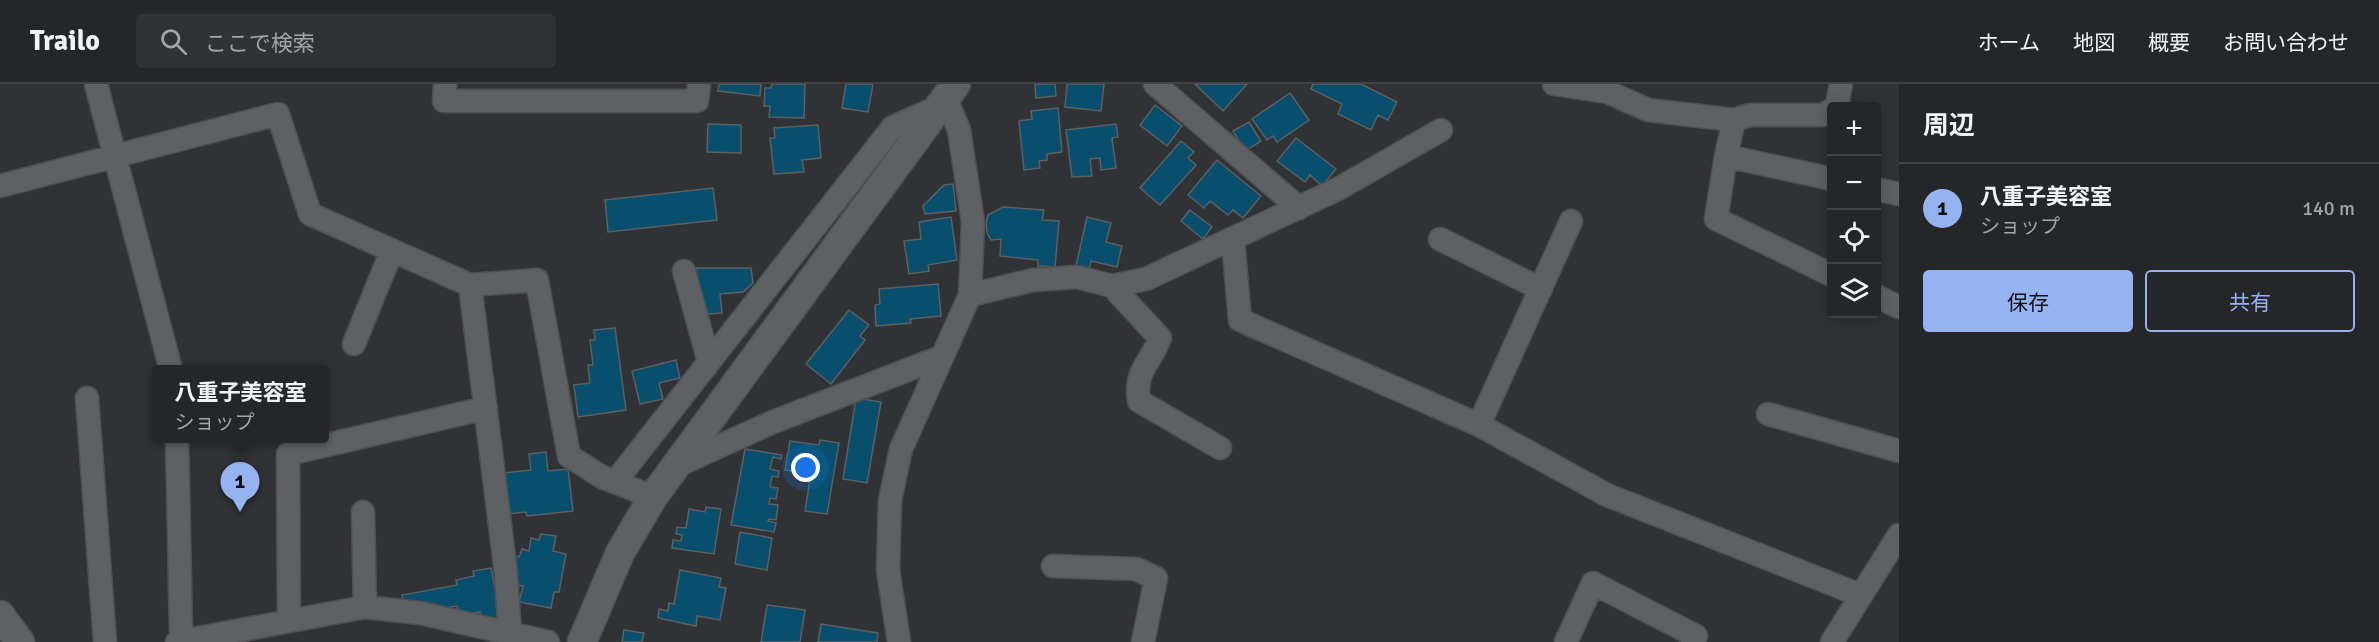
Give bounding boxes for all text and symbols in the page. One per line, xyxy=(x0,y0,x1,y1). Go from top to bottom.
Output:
search box xyxy=(136,14,556,68)
text: Trailo xyxy=(30,24,100,58)
icon: search xyxy=(157,25,190,58)
text: ここで検索 xyxy=(205,30,315,57)
text: ホーム xyxy=(1978,30,2040,56)
text: 地図 xyxy=(2073,30,2115,56)
text: 概要 xyxy=(2148,30,2190,56)
text: お問い合わせ xyxy=(2223,30,2349,56)
map controls xyxy=(1827,102,1881,318)
button: + xyxy=(1827,102,1881,156)
text: 周辺 xyxy=(1923,110,1975,142)
button: − xyxy=(1827,156,1881,210)
text: 八重子美容室 xyxy=(1980,183,2112,210)
text: 1 xyxy=(1937,196,1948,221)
text: 140 m xyxy=(2302,196,2355,221)
button: locate xyxy=(1827,210,1881,264)
text: ショップ xyxy=(1980,214,2060,239)
button: layers xyxy=(1827,264,1881,318)
button: 保存 xyxy=(1923,270,2133,332)
button: 共有 xyxy=(2145,270,2355,332)
popup xyxy=(152,365,329,443)
text: 八重子美容室 xyxy=(174,379,307,406)
text: ショップ xyxy=(174,410,254,435)
your location xyxy=(791,453,820,482)
pin: 1 xyxy=(220,462,260,512)

